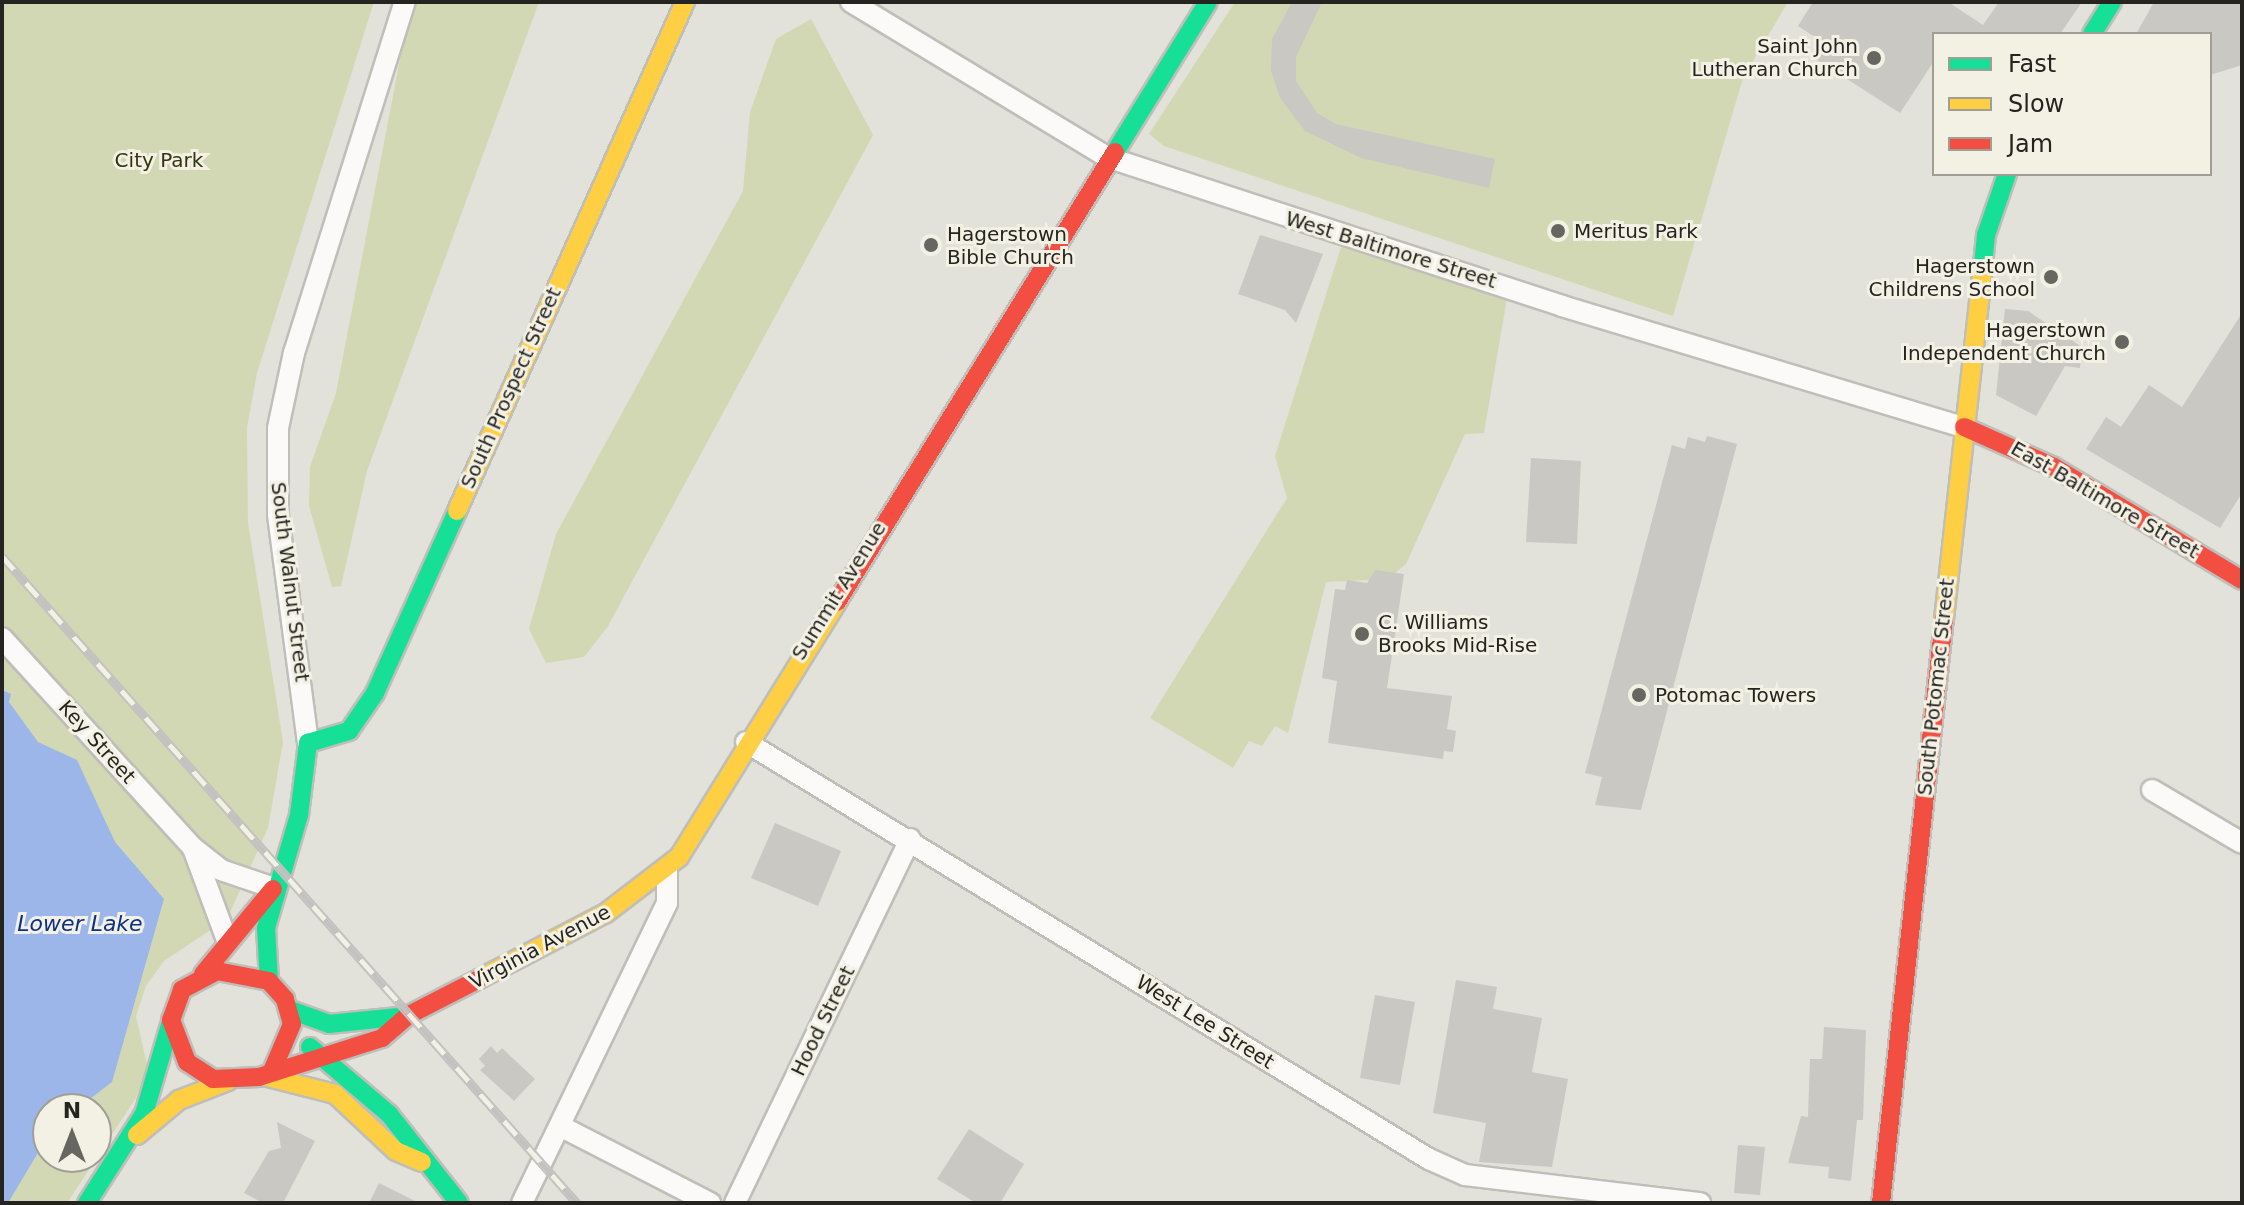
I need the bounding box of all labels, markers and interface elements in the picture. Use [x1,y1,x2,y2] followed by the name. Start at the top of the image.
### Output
[1932,32,2212,176] legend
[1691,34,1858,81] place label: Saint John Lutheran Church
[1865,49,1883,67] marker: Saint John Lutheran Church
[2008,50,2056,78] text: Fast
[2008,90,2064,118] text: Slow
[2008,130,2053,158] text: Jam
[115,148,203,172] park label: City Park
[1283,206,1499,294] street label: West Baltimore Street
[1574,219,1698,243] place label: Meritus Park
[947,222,1074,269] place label: Hagerstown Bible Church
[1549,222,1567,240] marker: Meritus Park
[922,236,940,254] marker: Hagerstown Bible Church
[1869,254,2035,301] place label: Hagerstown Childrens School
[2042,268,2060,286] marker: Hagerstown Childrens School
[456,284,566,492] street label: South Prospect Street
[1902,318,2106,365] place label: Hagerstown Independent Church
[2113,333,2131,351] marker: Hagerstown Independent Church
[2007,436,2203,564] street label: East Baltimore Street
[266,481,314,683] street label: South Walnut Street
[787,517,891,665] street label: Summit Avenue
[1913,577,1959,797] street label: South Potomac Street
[1378,610,1537,657] place label: C. Williams Brooks Mid‐Rise
[1353,625,1371,643] marker: C. Williams Brooks Mid‐Rise
[1655,683,1816,707] place label: Potomac Towers
[1630,686,1648,704] marker: Potomac Towers
[53,696,141,788] street label: Key Street
[465,900,615,994] street label: Virginia Avenue
[17,911,143,937] water label: Lower Lake
[786,962,860,1080] street label: Hood Street
[1132,970,1278,1074] street label: West Lee Street
[32,1093,112,1173] north arrow
[63,1098,81,1123] text: N

